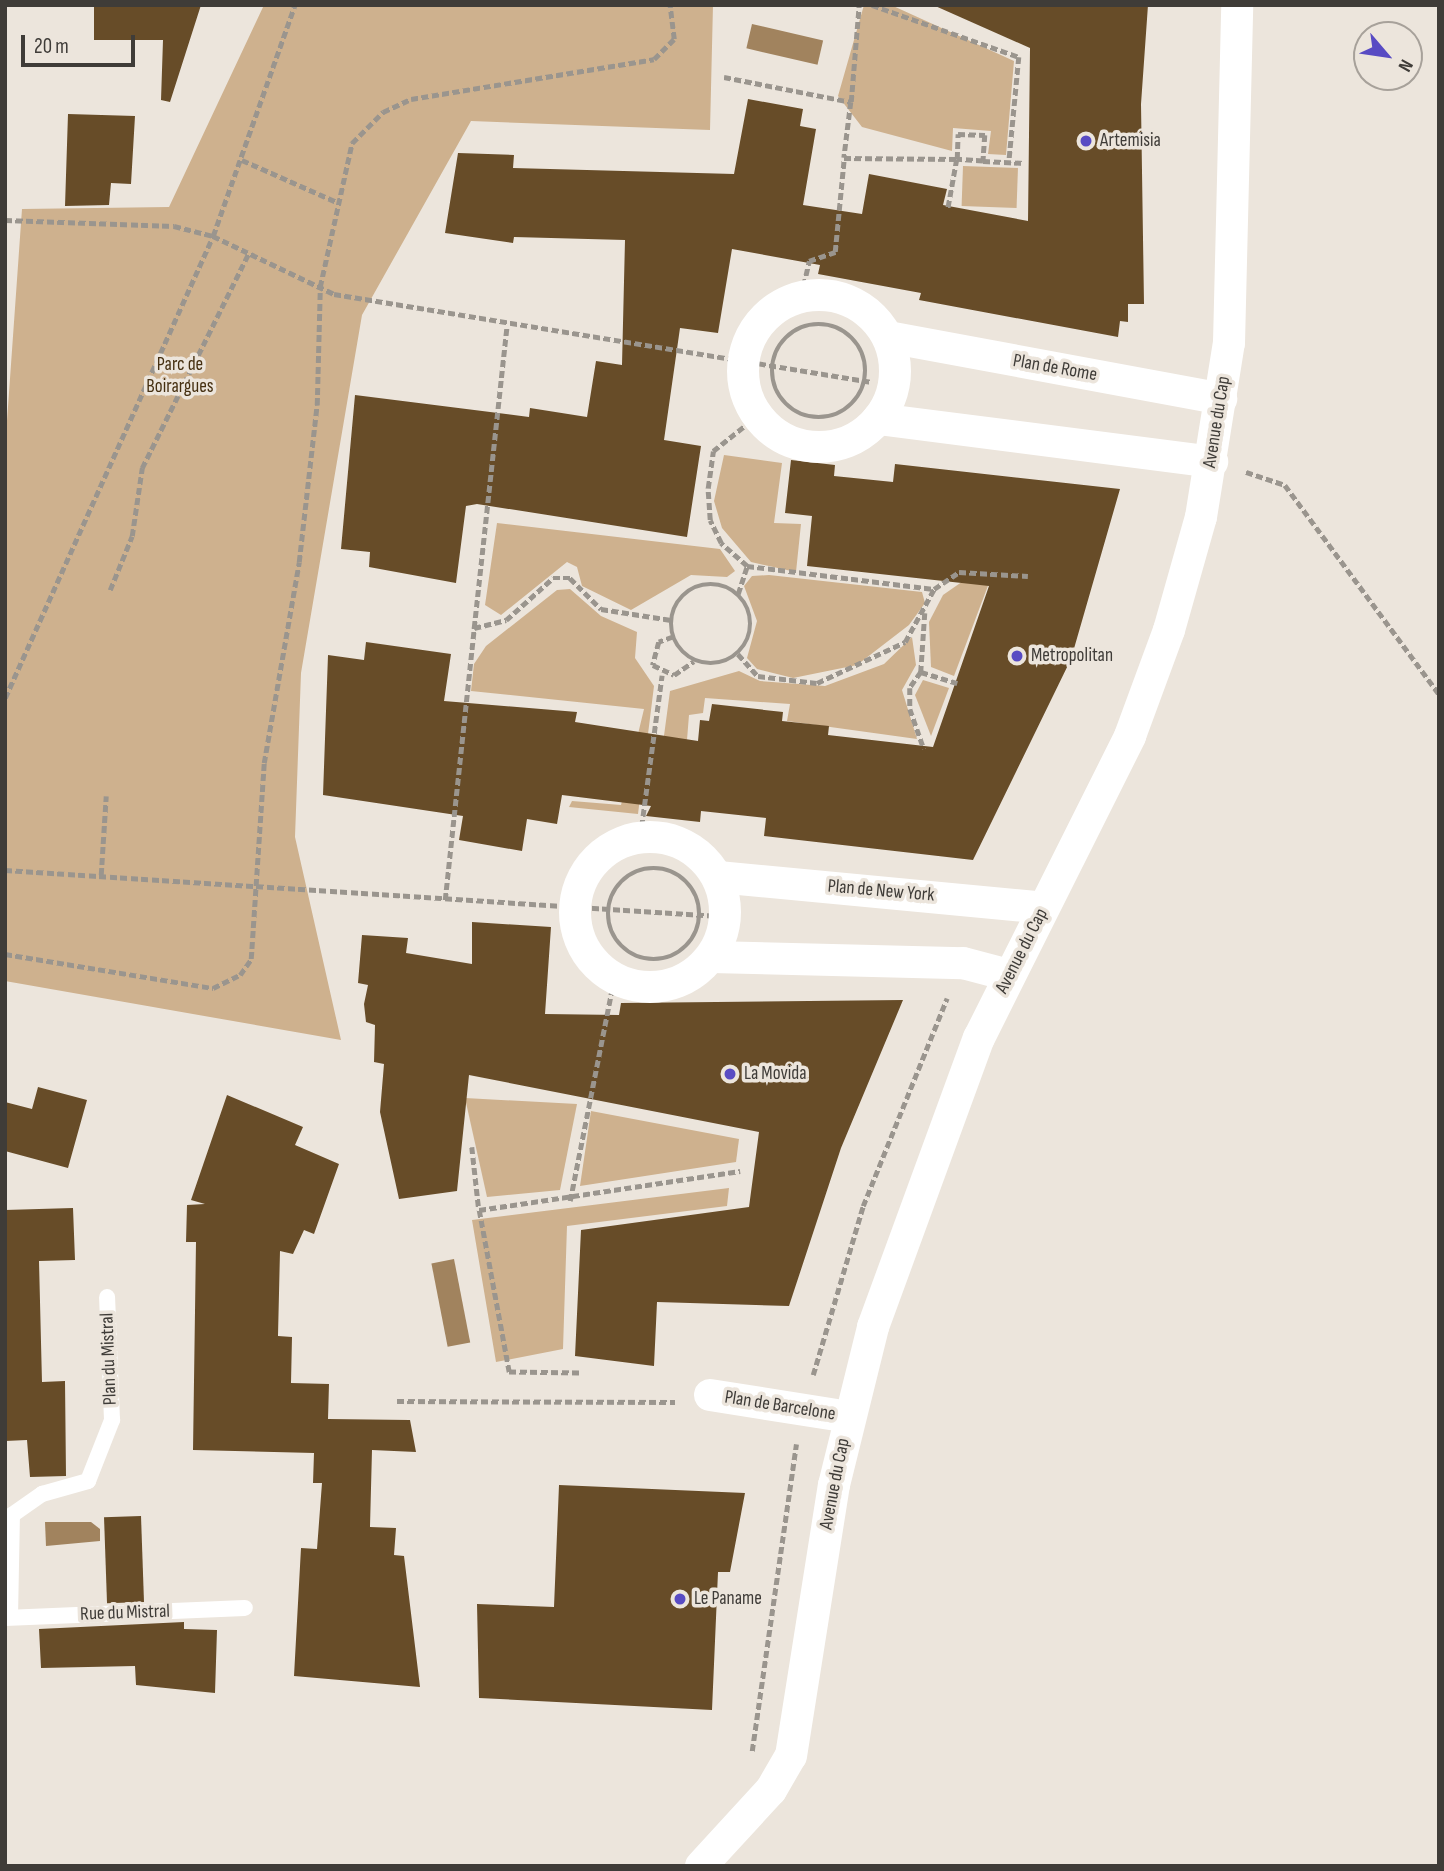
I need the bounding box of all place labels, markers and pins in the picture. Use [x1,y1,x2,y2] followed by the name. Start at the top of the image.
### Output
[1100,130,1161,152] place label: Artemisia
[1078,133,1094,149] marker: Artemisia
[1031,645,1113,667] place label: Metropolitan
[1009,648,1025,664] marker: Metropolitan
[744,1063,807,1085] place label: La Movida
[722,1066,738,1082] marker: La Movida
[694,1588,762,1610] place label: Le Paname
[672,1591,688,1607] marker: Le Paname

